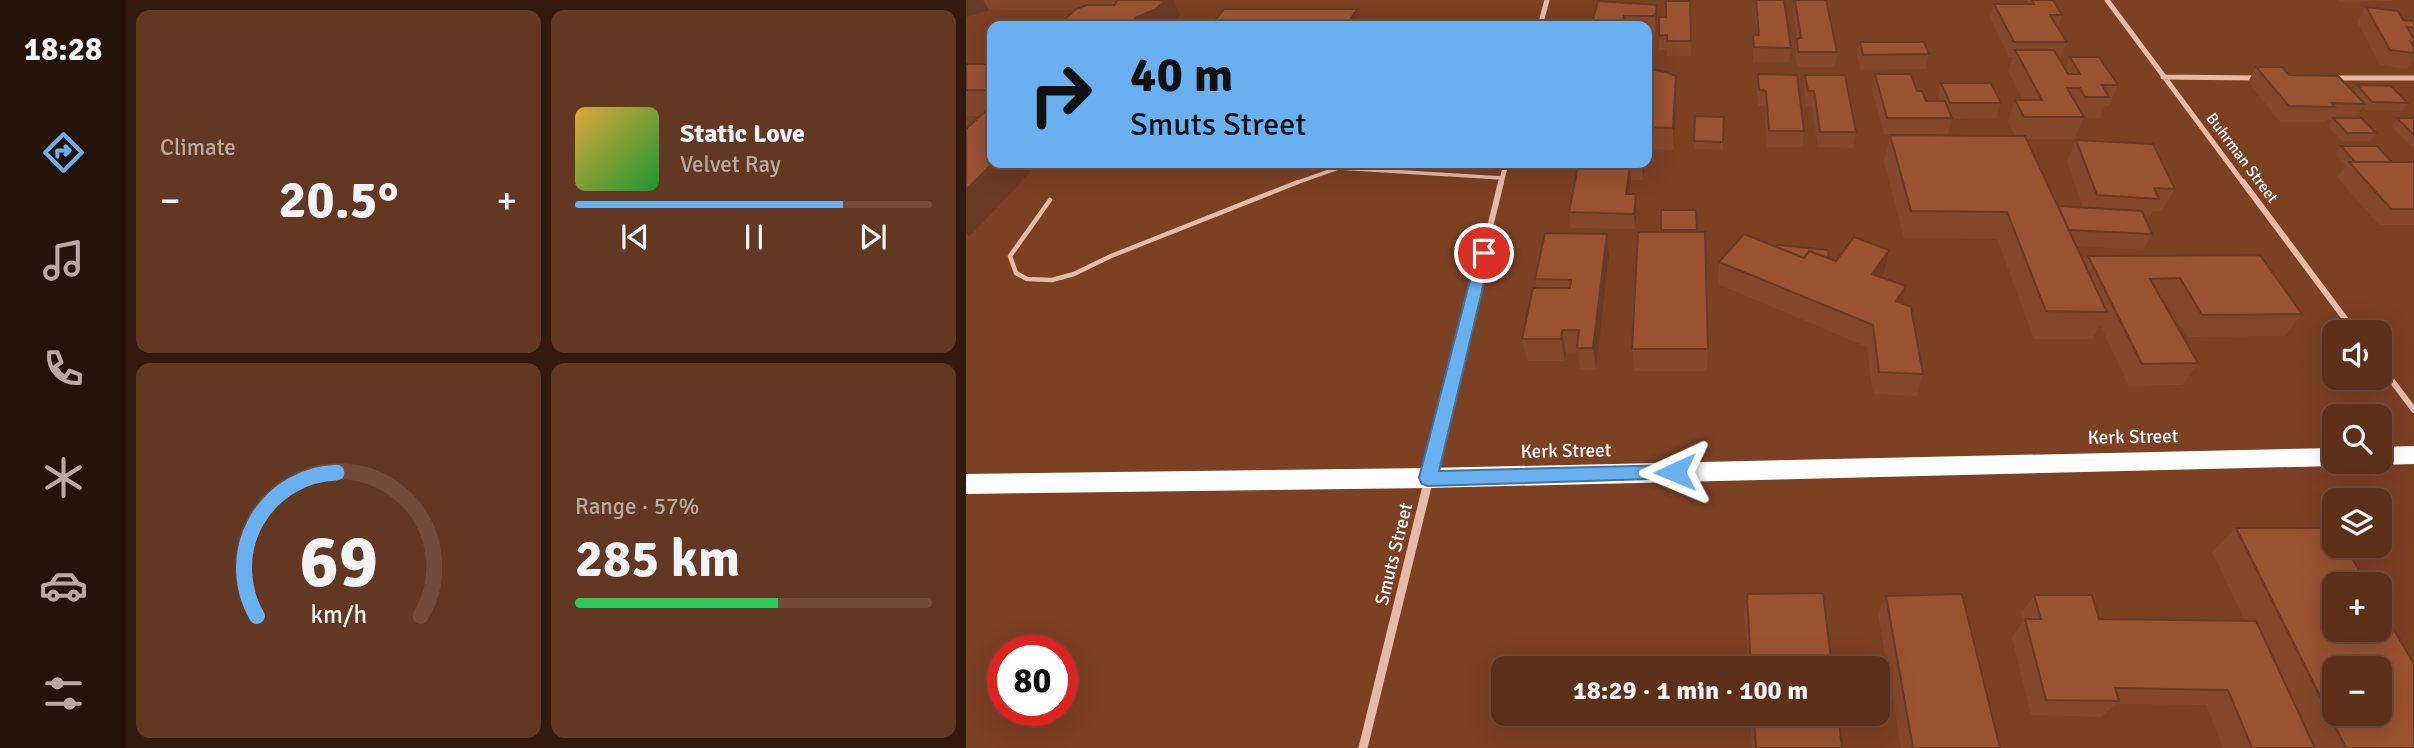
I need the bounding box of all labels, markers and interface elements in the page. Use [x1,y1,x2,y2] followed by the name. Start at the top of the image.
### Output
[24,30,102,69] text: 18:28
[1130,45,1233,105] text: 40 m
[1015,49,1106,140] icon: right
[1130,105,1306,144] text: Smuts Street
[2202,109,2283,207] street label: Buhrman Street
[680,118,805,150] text: Static Love
[39,128,88,177] icon: directions
[160,133,236,162] text: Climate
[680,150,781,179] text: Velvet Ray
[279,168,398,232] text: 20.5°
[160,177,181,224] text: −
[496,177,517,224] text: +
[616,218,654,256] icon: previous
[735,218,773,256] icon: pause
[854,218,892,256] icon: next
[1454,223,1514,283] pin
[1465,234,1503,272] icon: arrive
[39,236,88,285] icon: music
[2322,320,2392,726] map controls
[2322,320,2392,390] button: sound
[39,344,88,393] icon: phone
[2322,404,2392,474] button: search
[2087,424,2179,450] street label: Kerk Street
[1638,435,1712,509] position arrow
[1520,438,1612,464] street label: Kerk Street
[39,453,88,502] icon: climate
[2322,488,2392,558] button: layers
[575,492,699,521] text: Range · 57%
[1370,500,1418,608] street label: Smuts Street
[299,519,378,608] text: 69
[575,527,740,591] text: 285 km
[39,561,88,610] icon: car
[2322,572,2392,642] button: +
[310,599,367,630] text: km/h
[987,635,1078,726] speed limit sign: 80
[2322,656,2392,726] button: −
[39,669,88,718] icon: filters
[1573,675,1808,707] text: 18:29 · 1 min · 100 m

